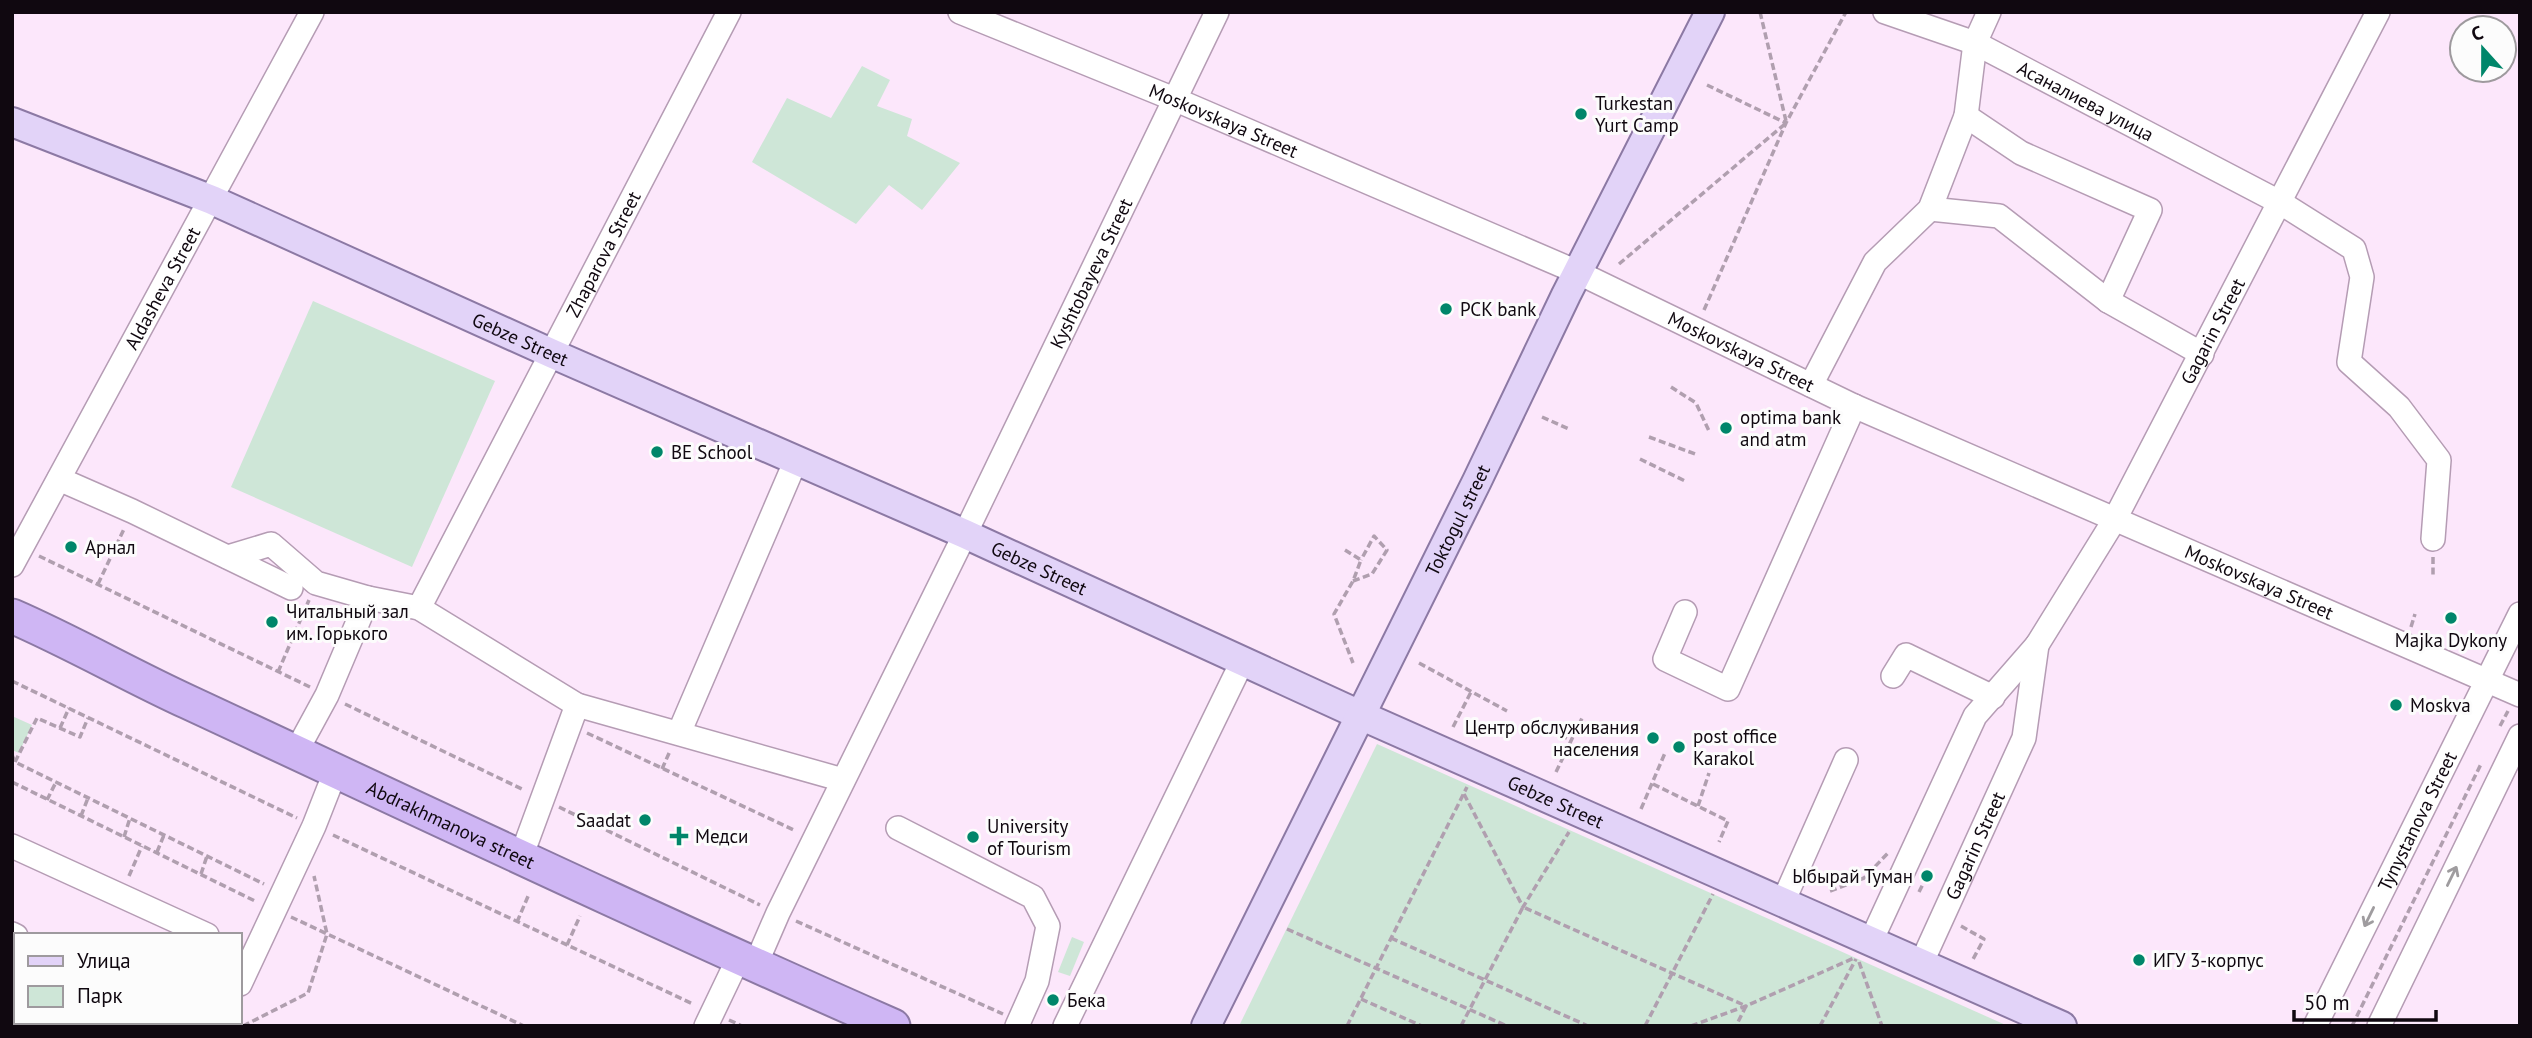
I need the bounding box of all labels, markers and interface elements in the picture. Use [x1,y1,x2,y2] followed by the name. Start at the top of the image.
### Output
[2448,14,2518,84] north arrow
[2468,20,2487,46] text: С
[2013,55,2158,146] street label: Асаналиева улица
[1146,78,1302,163] street label: Moskovskaya Street
[1595,91,1679,137] place label: Turkestan Yurt Camp
[1573,106,1589,122] marker: Turkestan Yurt Camp
[560,187,646,321] street label: Zhaparova Street
[1044,194,1138,352] street label: Kyshtobayeva Street
[119,222,206,354] street label: Aldasheva Street
[2175,273,2250,388] street label: Gagarin Street
[1460,297,1536,321] place label: PCK bank
[1438,301,1454,317] marker: PCK bank
[1664,306,1819,397] street label: Moskovskaya Street
[469,307,573,371] street label: Gebze Street
[1740,405,1841,451] place label: optima bank and atm
[1718,420,1734,436] marker: optima bank and atm
[671,440,753,464] place label: BE School
[649,444,665,460] marker: BE School
[1420,460,1495,580] street label: Toktogul street
[85,535,136,559] place label: Арнал
[987,536,1091,601] street label: Gebze Street
[63,539,79,555] marker: Арнал
[2181,539,2338,625] street label: Moskovskaya Street
[286,599,409,645] place label: Читальный зал им. Горького
[2443,610,2459,626] marker: Majka Dykony
[264,614,280,630] marker: Читальный зал им. Горького
[2395,628,2507,652] place label: Majka Dykony
[2410,693,2471,717] place label: Moskva
[2388,697,2404,713] marker: Moskva
[1465,715,1639,761] place label: Центр обслуживания населения
[1693,724,1777,770] place label: post office Karakol
[1645,730,1661,746] marker: Центр обслуживания населения
[1671,739,1687,755] marker: post office Karakol
[2372,747,2462,895] street label: Tynystanova Street
[1504,770,1608,834] street label: Gebze Street
[363,775,539,874] street label: Abdrakhmanova street
[1940,787,2010,904] street label: Gagarin Street
[576,808,632,832] place label: Saadat
[637,812,653,828] marker: Saadat
[987,814,1071,860] place label: University of Tourism
[695,824,749,848] place label: Медси
[669,826,689,846] marker: Медси
[965,829,981,845] marker: University of Tourism
[1792,864,1913,888] place label: Ыбырай Туман
[2446,866,2459,887] one-way arrow
[1919,868,1935,884] marker: Ыбырай Туман
[2362,906,2376,927] one-way arrow
[14,933,242,1024] legend
[77,947,131,974] text: Улица
[2153,948,2264,972] place label: ИГУ 3-корпус
[2131,952,2147,968] marker: ИГУ 3-корпус
[2294,978,2436,1022] scale bar
[77,982,123,1009] text: Парк
[1067,988,1106,1012] place label: Бека
[2304,989,2350,1016] text: 50 m
[1045,992,1061,1008] marker: Бека

